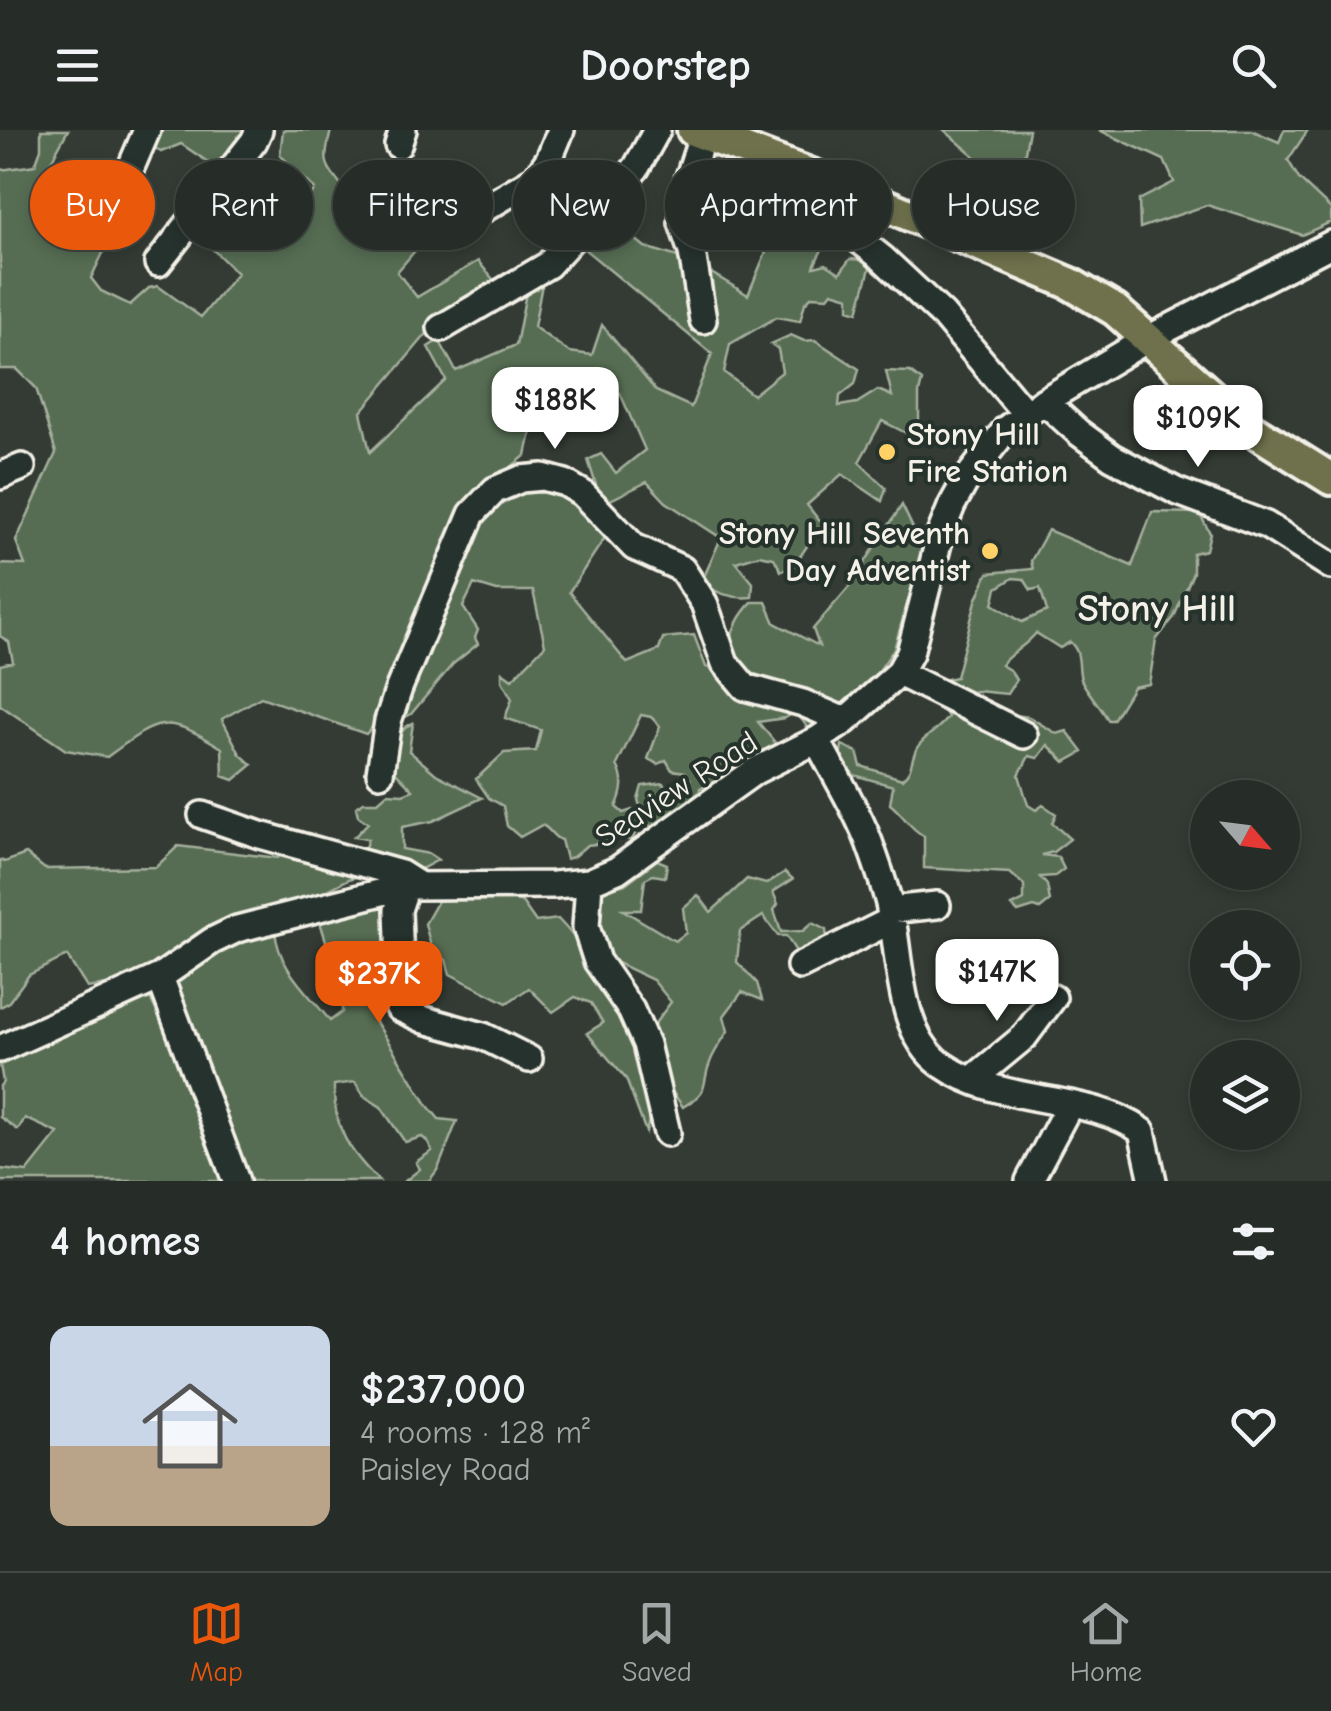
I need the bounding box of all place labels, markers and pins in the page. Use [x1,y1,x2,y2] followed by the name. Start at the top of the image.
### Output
[485,367,625,452] pin: $188K
[1128,385,1268,470] pin: $109K
[907,416,1068,490] place label: Stony Hill Fire Station
[876,441,898,463] marker: Stony Hill Fire Station
[719,515,970,589] place label: Stony Hill Seventh Day Adventist
[979,540,1001,562] marker: Stony Hill Seventh Day Adventist
[927,939,1067,1024] pin: $147K
[309,941,449,1026] pin: $237K

